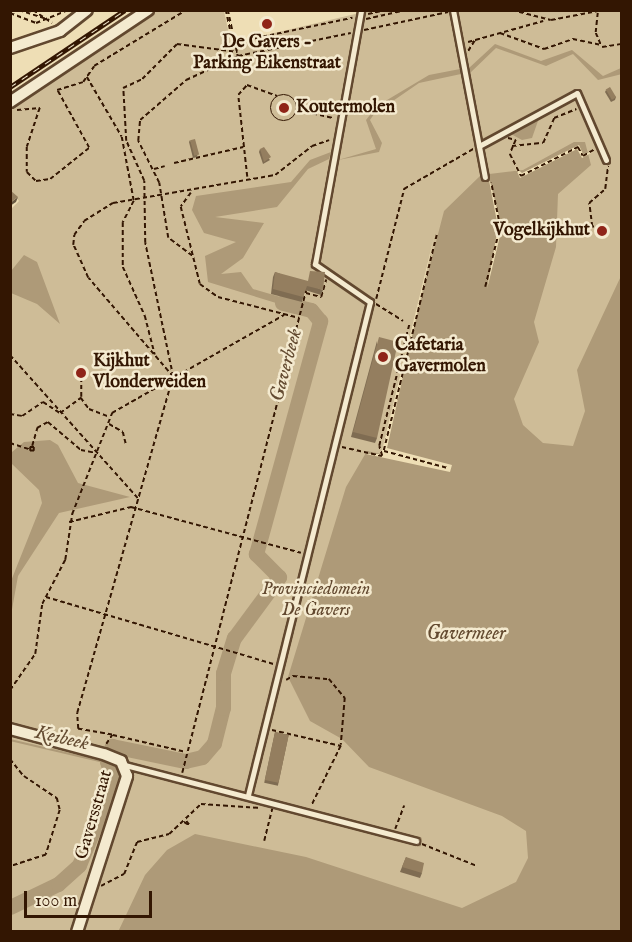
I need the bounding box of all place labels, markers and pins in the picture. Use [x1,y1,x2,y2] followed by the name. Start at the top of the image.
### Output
[260,17,274,31] marker: De Gavers - Parking Eikenstraat
[193,33,341,76] place label: De Gavers - Parking Eikenstraat
[296,97,395,119] place label: Koutermolen
[277,101,291,115] marker: Koutermolen
[493,220,590,242] place label: Vogelkijkhut
[595,224,609,238] marker: Vogelkijkhut
[395,336,486,378] place label: Cafetaria Gavermolen
[376,350,390,364] marker: Cafetaria Gavermolen
[93,352,206,394] place label: Kijkhut Vlonderweiden
[74,366,88,380] marker: Kijkhut Vlonderweiden

